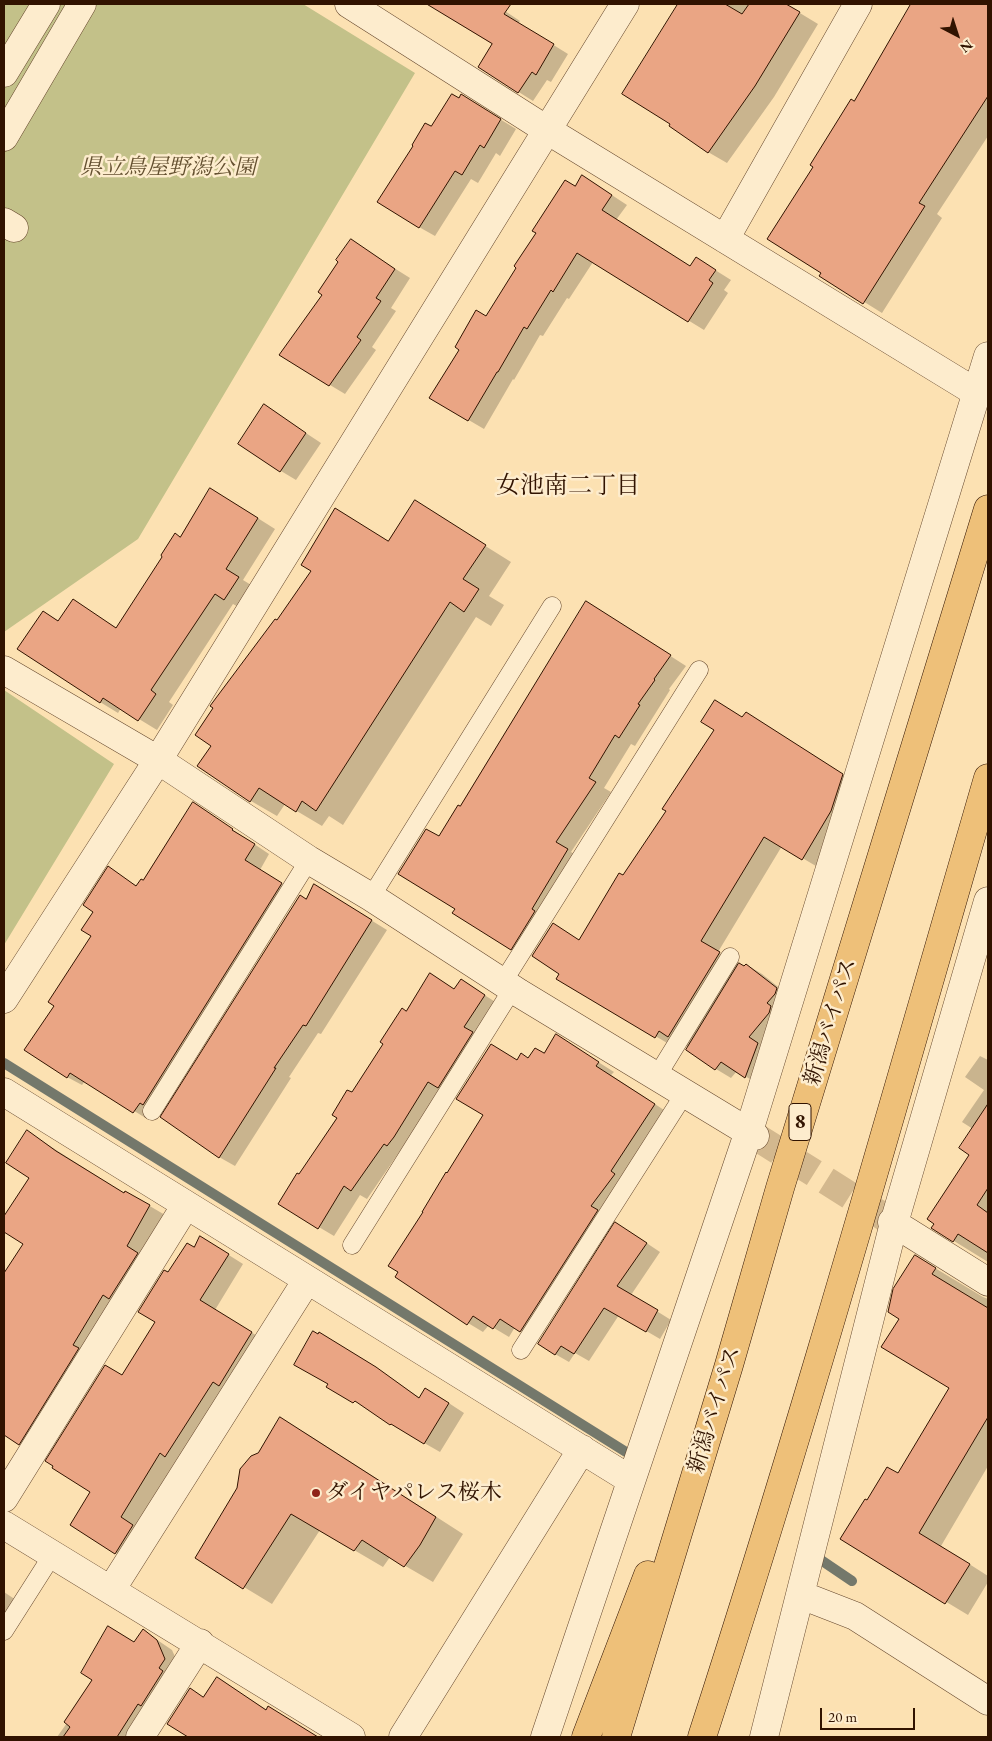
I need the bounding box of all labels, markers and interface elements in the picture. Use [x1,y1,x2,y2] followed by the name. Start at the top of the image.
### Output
[932,10,982,60] north arrow
[957,36,977,57] text: N
[80,155,256,181] park label: 県立鳥屋野潟公園
[496,472,640,500] district label: 女池南二丁目
[799,955,863,1089] street label: 新潟バイパス
[789,1104,811,1140] road number: 8
[683,1343,747,1477] street label: 新潟バイパス
[326,1480,502,1506] place label: ダイヤパレス桜木
[310,1487,322,1499] marker: ダイヤパレス桜木
[822,1698,917,1730] scale bar
[828,1707,857,1726] text: 20 m

